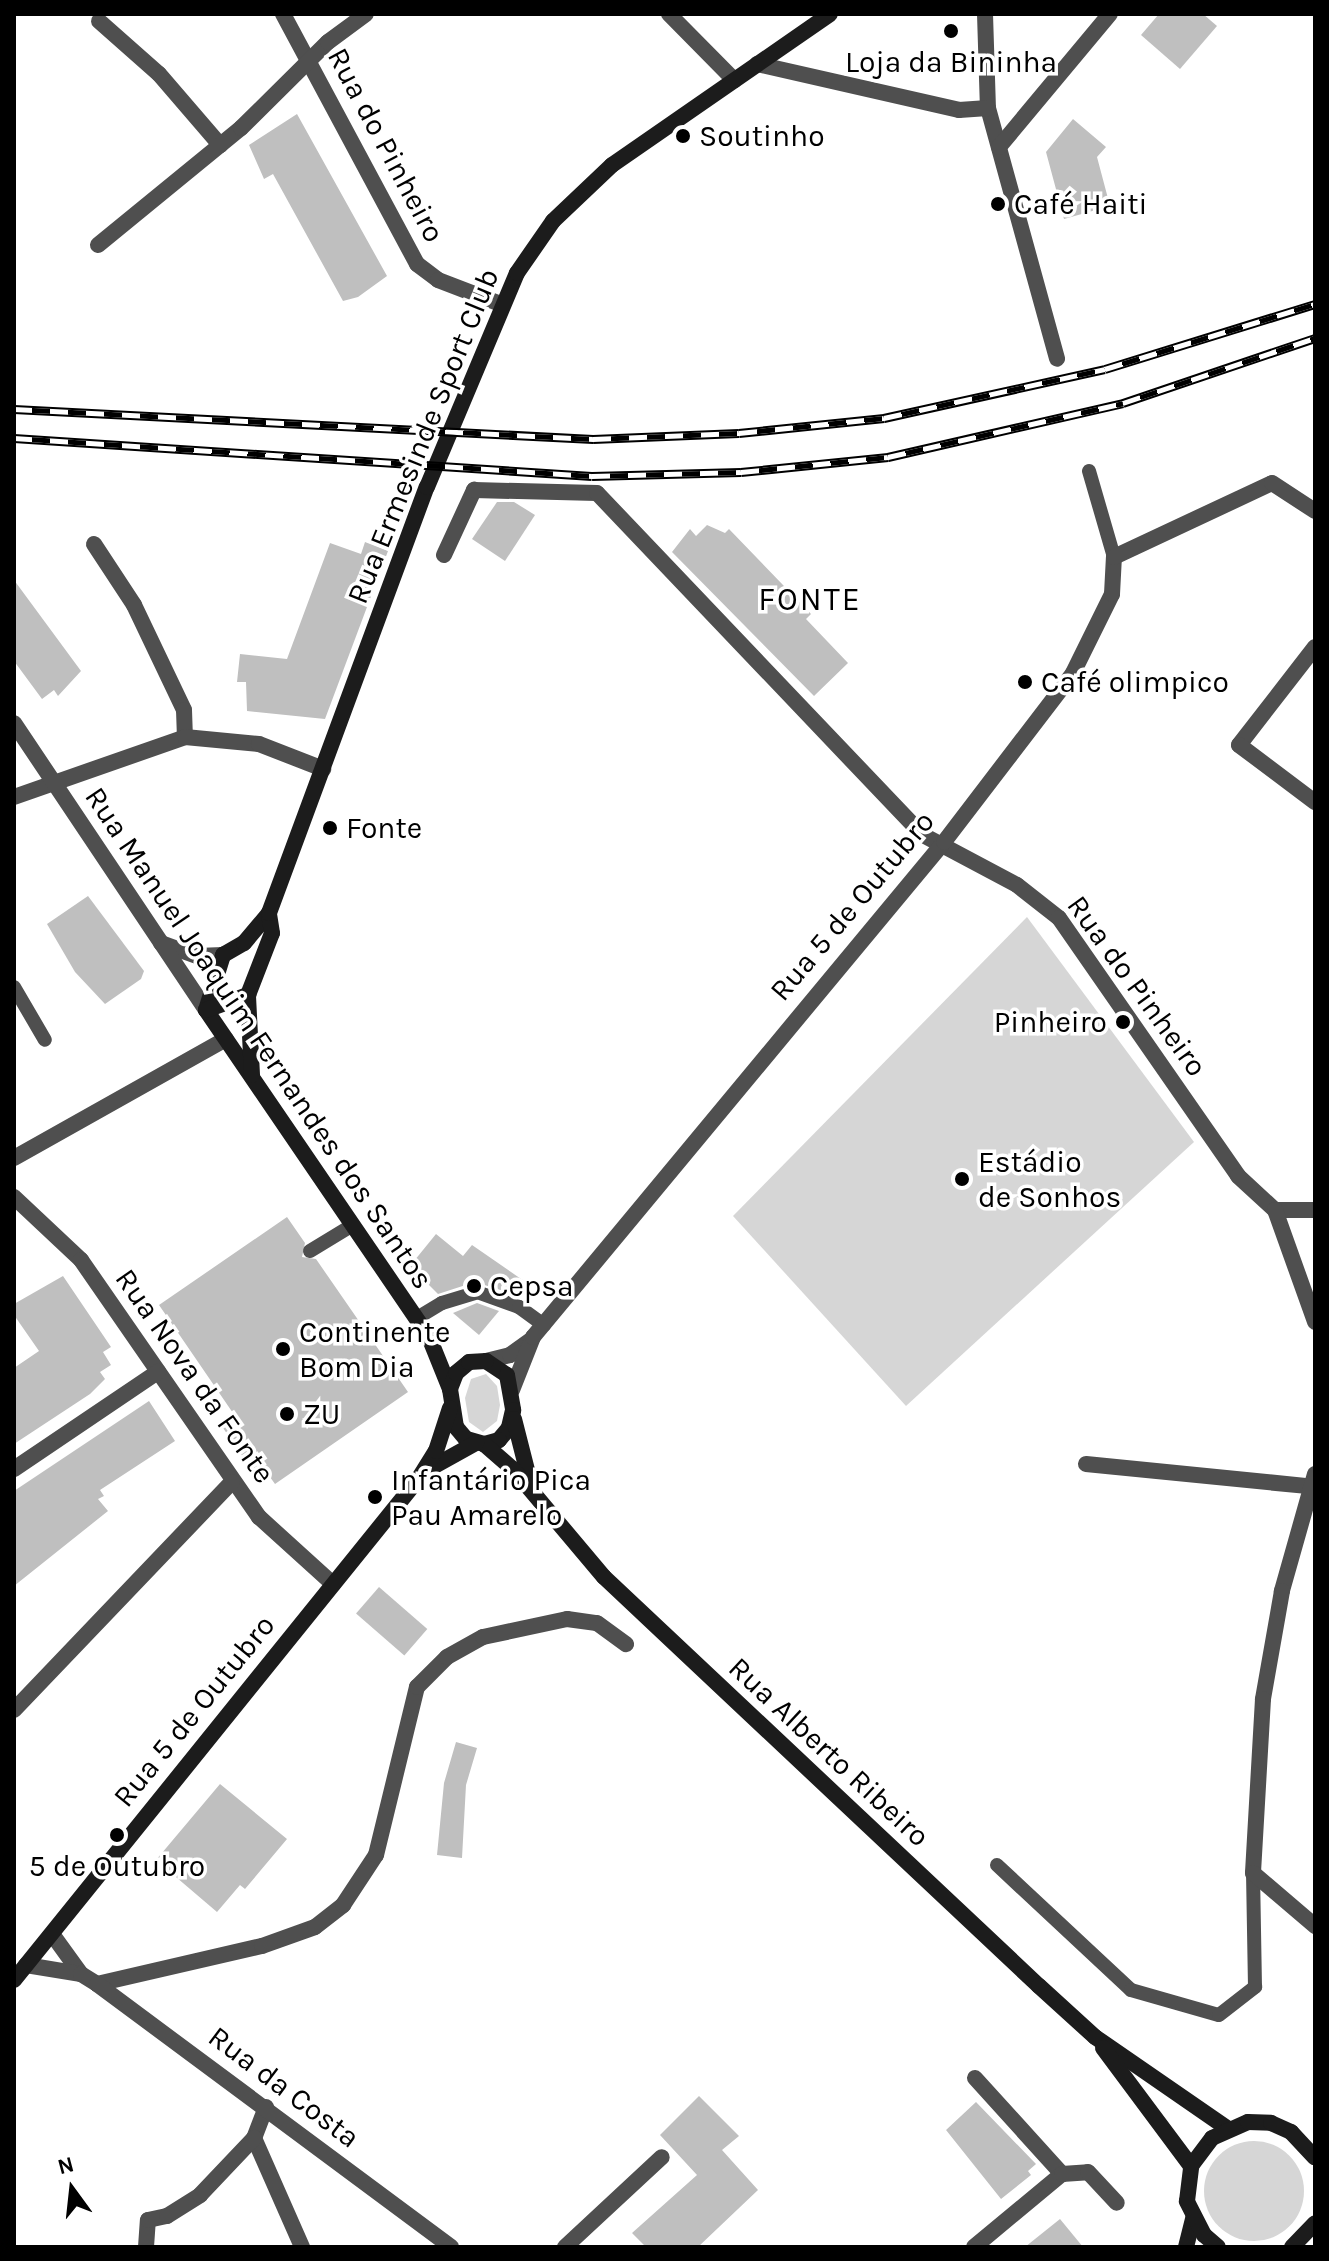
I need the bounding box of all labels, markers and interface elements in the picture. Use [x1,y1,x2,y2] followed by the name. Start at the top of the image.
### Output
[942,22,960,40] marker: Loja da Bininha
[320,42,452,248] street label: Rua do Pinheiro
[845,44,1057,80] place label: Loja da Bininha
[699,118,825,154] place label: Soutinho
[674,127,692,145] marker: Soutinho
[1014,186,1147,222] place label: Café Haiti
[989,195,1007,213] marker: Café Haiti
[339,263,507,609] street label: Rua Ermesinde Sport Club
[758,581,862,619] district label: FONTE
[1041,664,1229,700] place label: Café olimpico
[1016,673,1034,691] marker: Café olimpico
[77,780,441,1296] street label: Rua Manuel Joaquim Fernandes dos Santos
[762,804,942,1008] street label: Rua 5 de Outubro
[346,810,422,846] place label: Fonte
[321,819,339,837] marker: Fonte
[1059,889,1215,1083] street label: Rua do Pinheiro
[994,1004,1107,1040] place label: Pinheiro
[1114,1013,1132,1031] marker: Pinheiro
[978,1144,1121,1214] place label: Estádio de Sonhos
[953,1170,971,1188] marker: Estádio de Sonhos
[108,1262,282,1490] street label: Rua Nova da Fonte
[490,1268,574,1304] place label: Cepsa
[465,1277,483,1295] marker: Cepsa
[299,1314,450,1384] place label: Continente Bom Dia
[274,1340,292,1358] marker: Continente Bom Dia
[303,1396,340,1432] place label: ZU
[278,1405,296,1423] marker: ZU
[391,1462,591,1532] place label: Infantário Pica Pau Amarelo
[366,1488,384,1506] marker: Infantário Pica Pau Amarelo
[106,1608,282,1814] street label: Rua 5 de Outubro
[721,1650,937,1854] street label: Rua Alberto Ribeiro
[108,1826,126,1844] marker: 5 de Outubro
[29,1848,205,1884] place label: 5 de Outubro
[201,2018,367,2156] street label: Rua da Costa
[32,2149,112,2229] north arrow
[55,2151,77,2180] text: N

